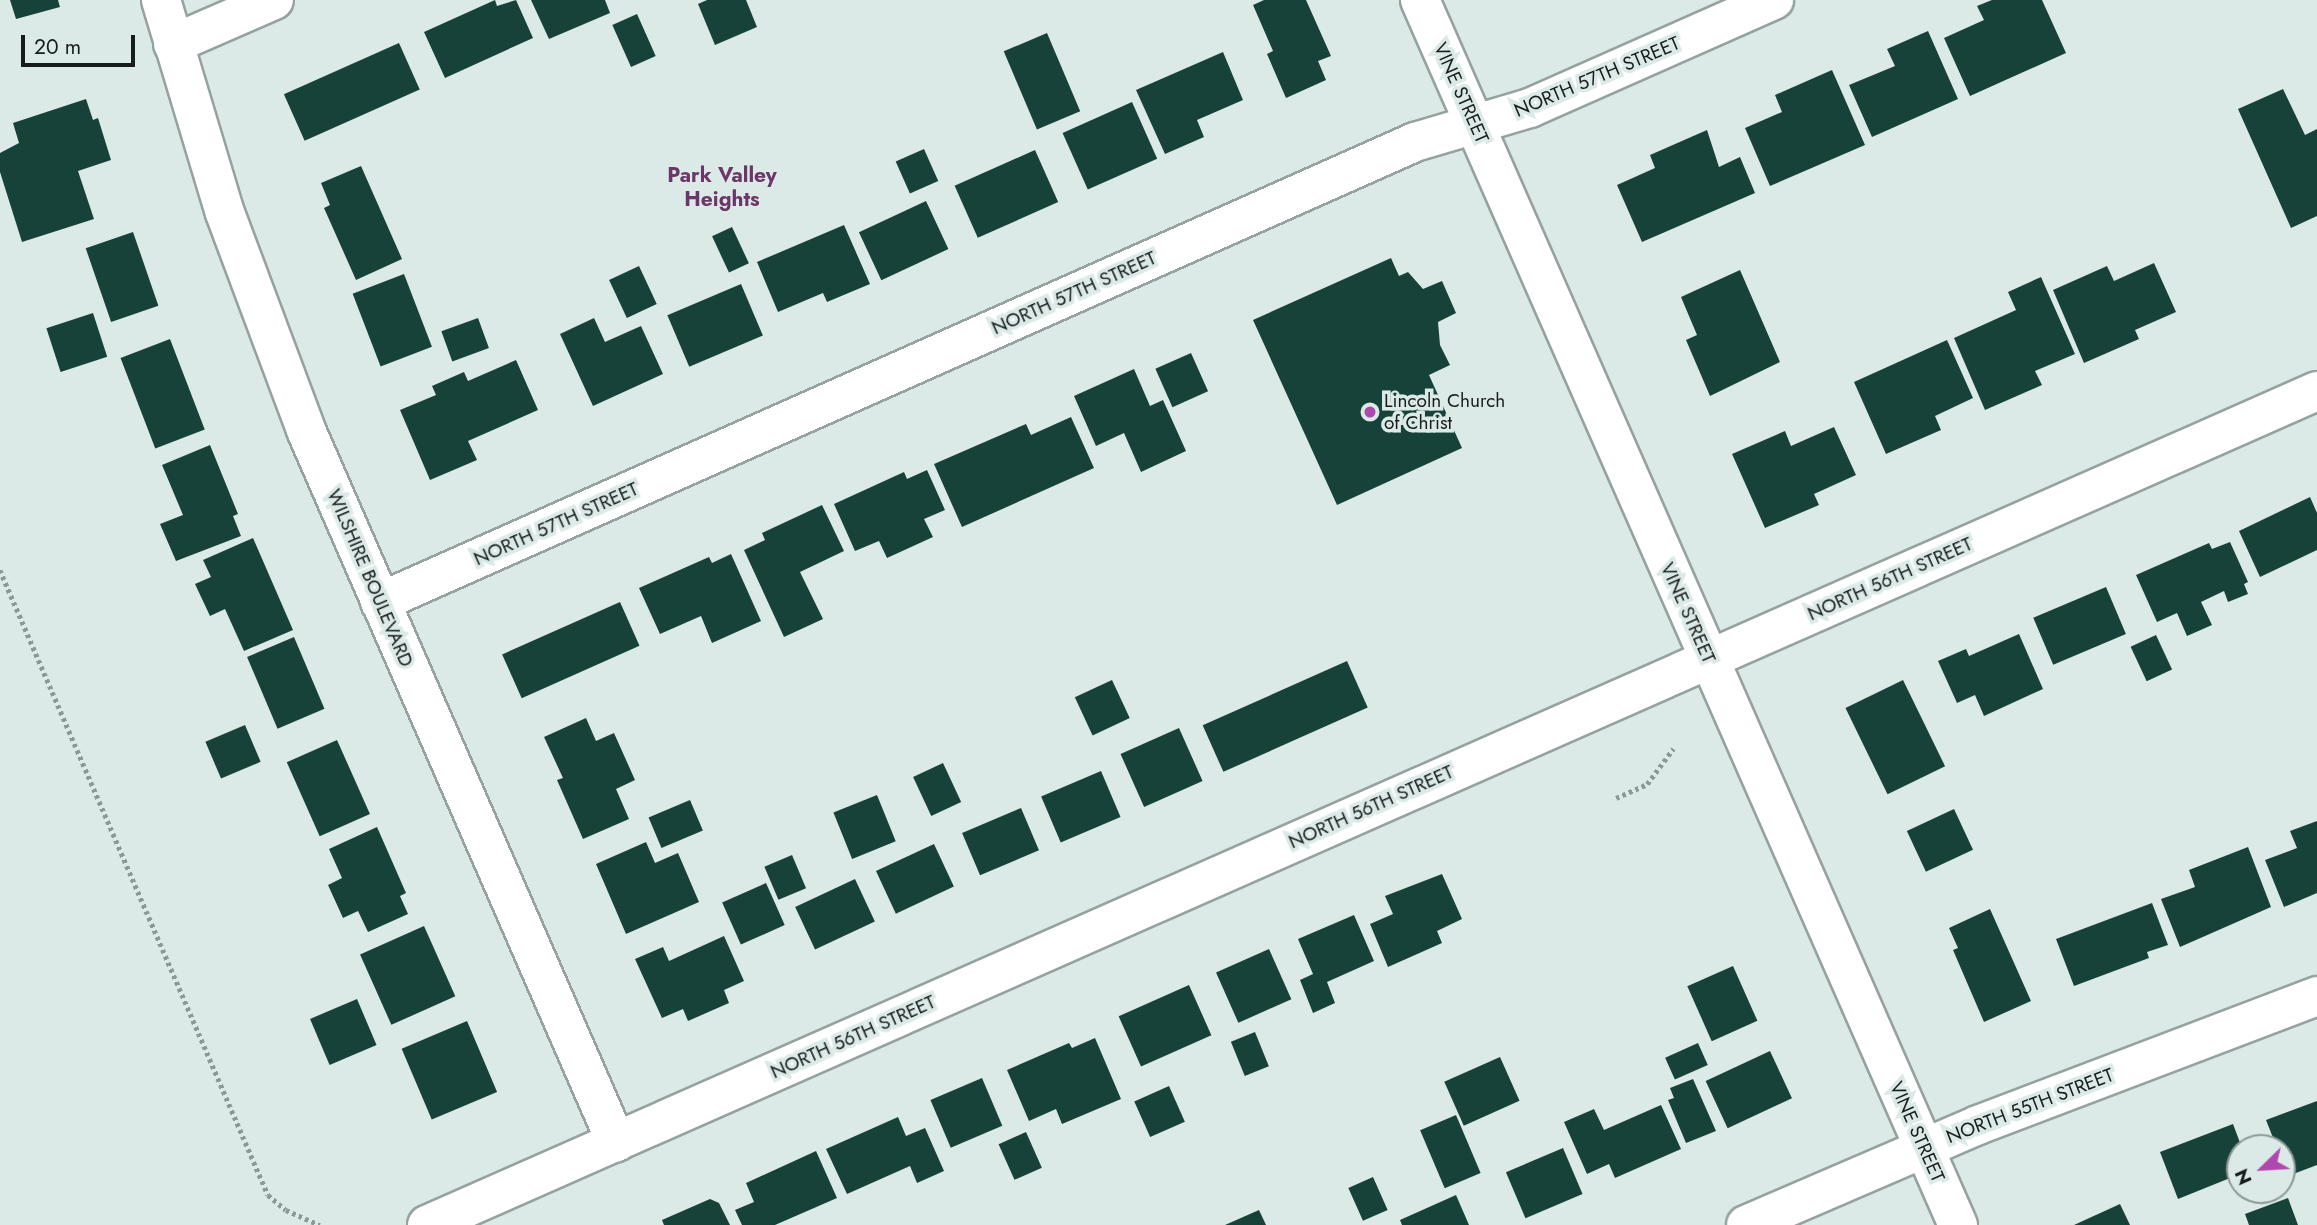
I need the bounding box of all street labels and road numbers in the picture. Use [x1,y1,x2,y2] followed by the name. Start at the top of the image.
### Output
[1511,32,1683,122] street label: NORTH 57TH STREET
[1429,39,1493,147] street label: VINE STREET
[988,246,1160,340] street label: NORTH 57TH STREET
[470,477,642,571] street label: NORTH 57TH STREET
[322,486,418,670] street label: WILSHIRE BOULEVARD
[1804,532,1976,626] street label: NORTH 56TH STREET
[1656,559,1720,667] street label: VINE STREET
[1285,760,1457,854] street label: NORTH 56TH STREET
[767,990,939,1084] street label: NORTH 56TH STREET
[1943,1064,2117,1148] street label: NORTH 55TH STREET
[1885,1078,1949,1186] street label: VINE STREET

